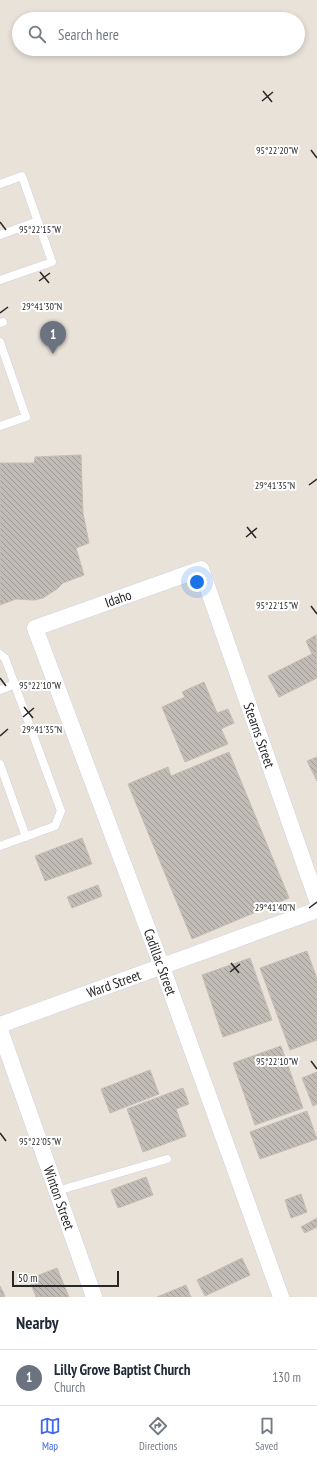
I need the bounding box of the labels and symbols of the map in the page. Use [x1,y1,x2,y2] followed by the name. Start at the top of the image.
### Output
[256,144,298,157] text: 95°22'20"W
[19,223,61,236] text: 95°22'15"W
[22,300,62,313] text: 29°41'30"N
[40,321,66,354] pin: 1
[255,479,295,492] text: 29°41'35"N
[187,572,207,592] your location
[102,585,134,611] street label: Idaho
[256,599,298,612] text: 95°22'15"W
[19,679,61,692] text: 95°22'10"W
[239,700,279,770] street label: Stearns Street
[22,723,62,736] text: 29°41'35"N
[255,901,295,914] text: 29°41'40"N
[140,926,180,998] street label: Cadillac Street
[84,966,143,1002] street label: Ward Street
[256,1055,298,1068] text: 95°22'10"W
[19,1135,61,1148] text: 95°22'05"W
[40,1164,79,1232] street label: Winton Street
[12,1269,119,1288] scale bar

